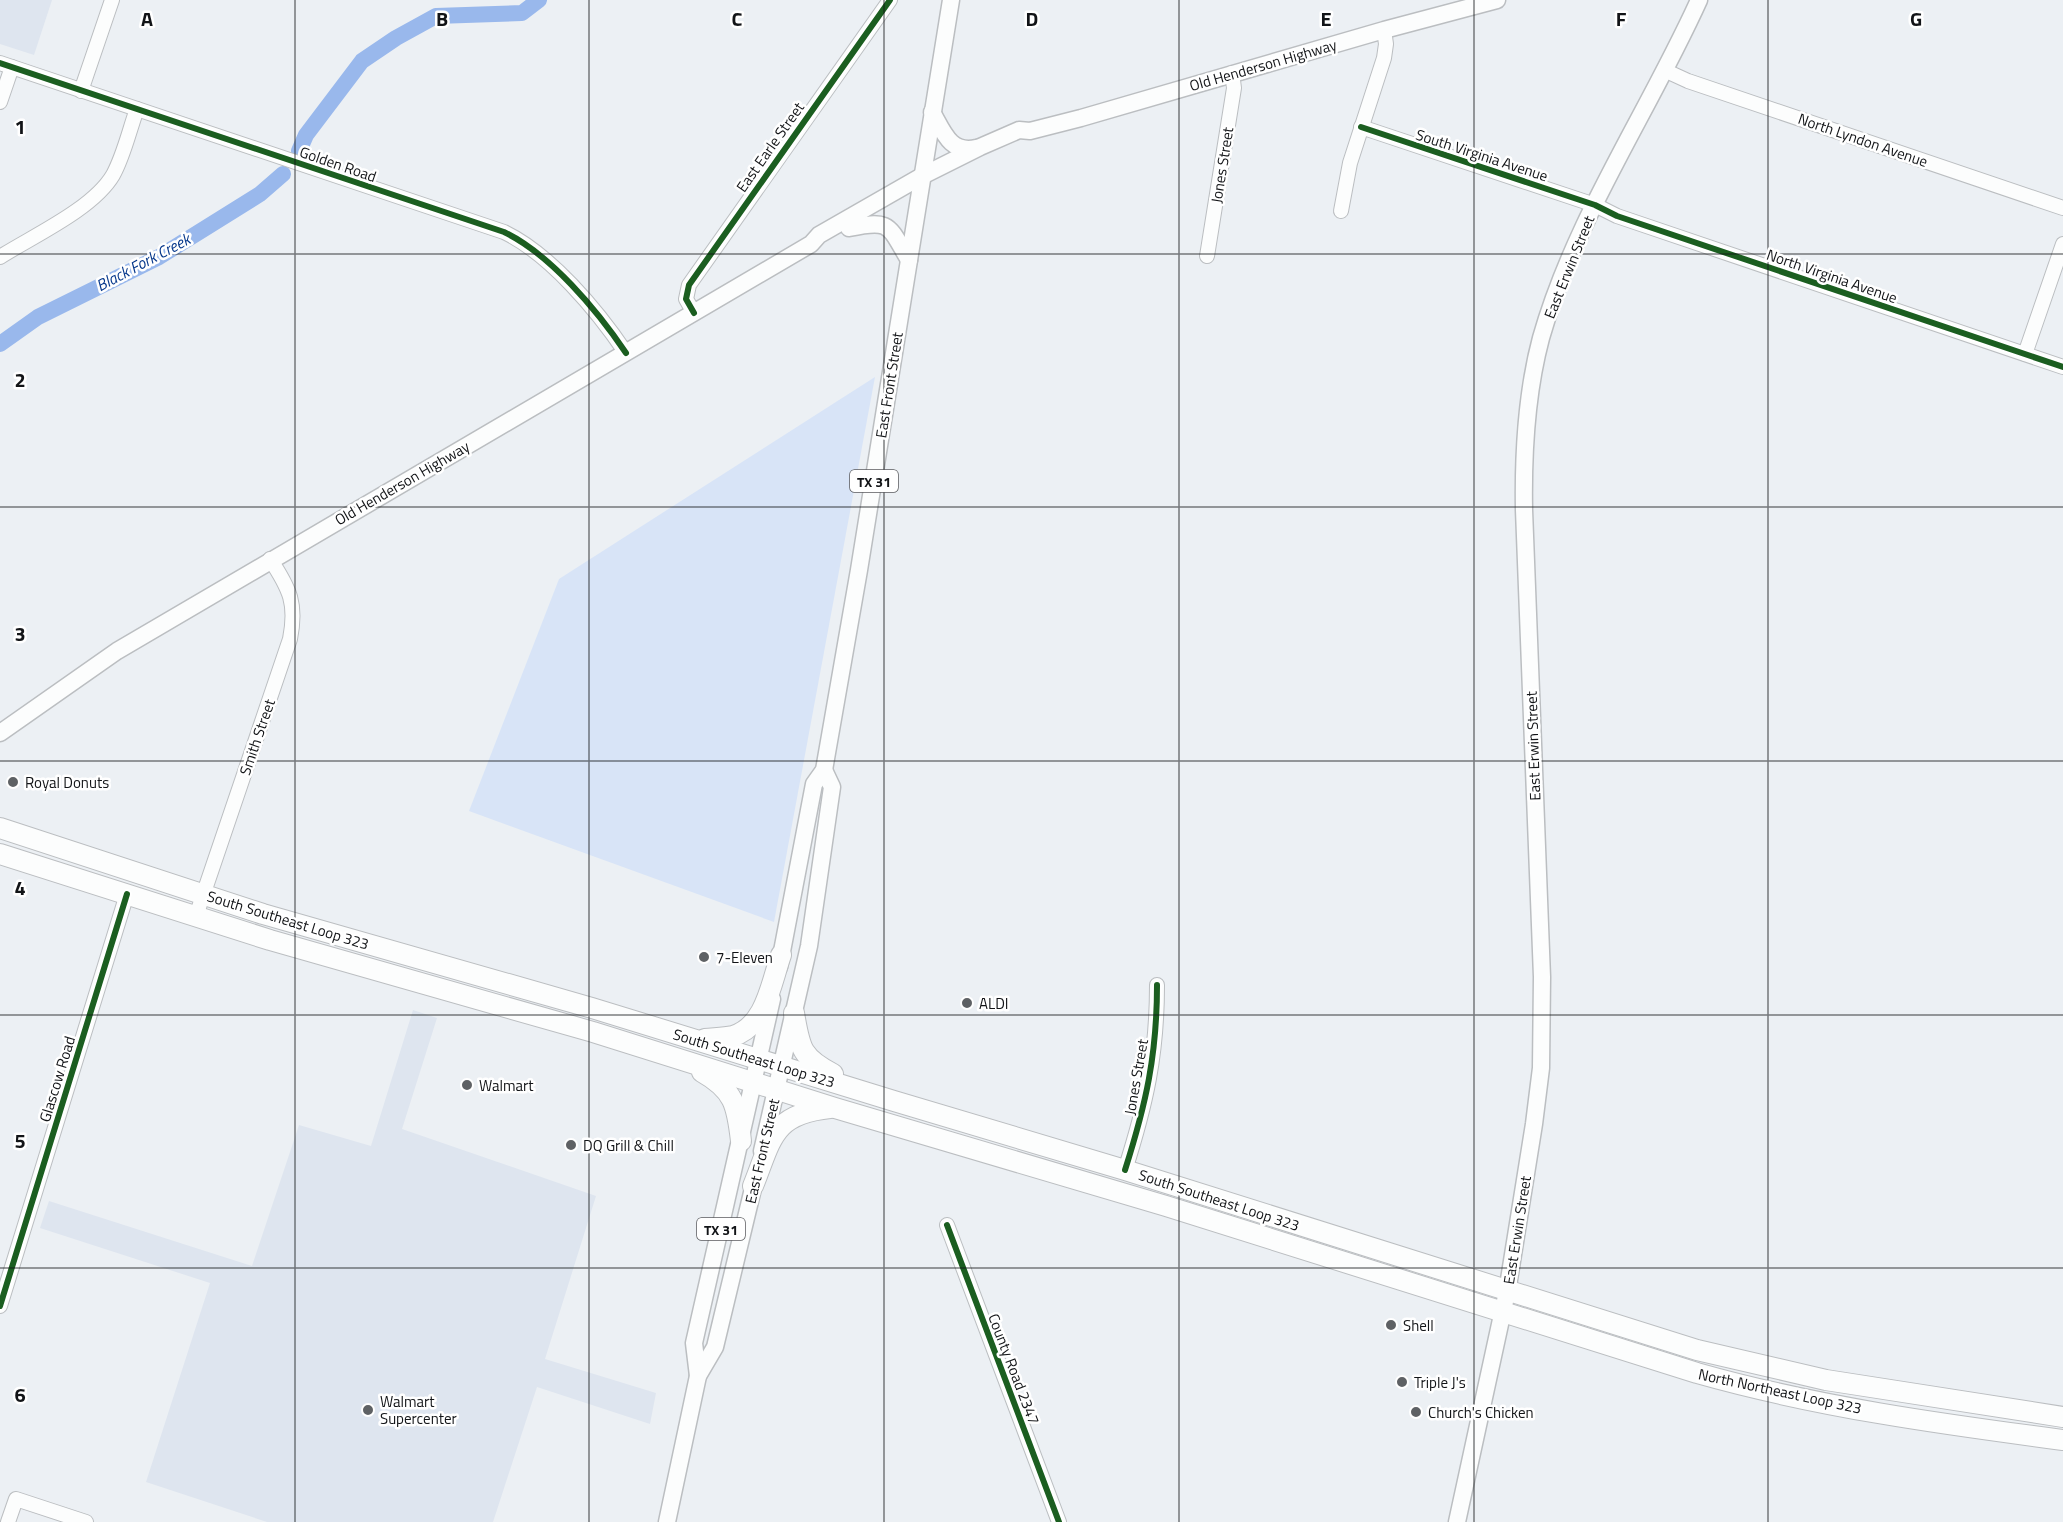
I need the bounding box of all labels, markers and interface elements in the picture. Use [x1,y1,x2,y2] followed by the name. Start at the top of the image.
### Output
[141,3,153,34] text: A
[436,3,448,34] text: B
[732,3,743,34] text: C
[1026,3,1038,34] text: D
[1320,3,1332,34] text: E
[1616,3,1627,34] text: F
[1910,3,1922,34] text: G
[1187,33,1339,97] street label: Old Henderson Highway
[730,97,810,197] street label: East Earle Street
[1795,107,1931,173] street label: North Lyndon Avenue
[14,111,26,142] text: 1
[1413,123,1551,187] street label: South Virginia Avenue
[1205,125,1239,205] street label: Jones Street
[296,140,380,188] street label: Golden Road
[1538,211,1600,322] street label: East Erwin Street
[92,226,196,297] water label: Black Fork Creek
[1764,243,1900,309] street label: North Virginia Avenue
[869,330,909,440] street label: East Front Street
[14,364,26,395] text: 2
[330,435,474,531] street label: Old Henderson Highway
[850,470,898,492] road number: TX 31
[14,618,26,649] text: 3
[1520,690,1546,801] street label: East Erwin Street
[233,695,281,778] street label: Smith Street
[25,771,109,794] place label: Royal Donuts
[6,775,20,789] marker: Royal Donuts
[14,872,26,903] text: 4
[204,884,372,956] street label: South Southeast Loop 323
[716,946,773,969] place label: 7-Eleven
[697,950,711,964] marker: 7-Eleven
[979,992,1009,1015] place label: ALDI
[960,996,974,1010] marker: ALDI
[670,1022,838,1094] street label: South Southeast Loop 323
[33,1033,81,1125] street label: Glascow Road
[1118,1036,1154,1117] street label: Jones Street
[479,1074,534,1097] place label: Walmart
[460,1078,474,1092] marker: Walmart
[739,1096,785,1206] street label: East Front Street
[14,1125,26,1156] text: 5
[583,1134,674,1157] place label: DQ Grill & Chill
[564,1138,578,1152] marker: DQ Grill & Chill
[1136,1163,1302,1237] street label: South Southeast Loop 323
[1497,1173,1537,1286] street label: East Erwin Street
[697,1218,745,1240] road number: TX 31
[982,1310,1046,1428] street label: County Road 2347
[1403,1314,1434,1337] place label: Shell
[1384,1318,1398,1332] marker: Shell
[1696,1362,1864,1420] street label: North Northeast Loop 323
[1414,1371,1466,1394] place label: Triple J's
[1395,1375,1409,1389] marker: Triple J's
[14,1379,26,1410] text: 6
[380,1390,457,1430] place label: Walmart Supercenter
[1428,1401,1534,1424] place label: Church's Chicken
[361,1403,375,1417] marker: Walmart Supercenter
[1409,1405,1423,1419] marker: Church's Chicken

